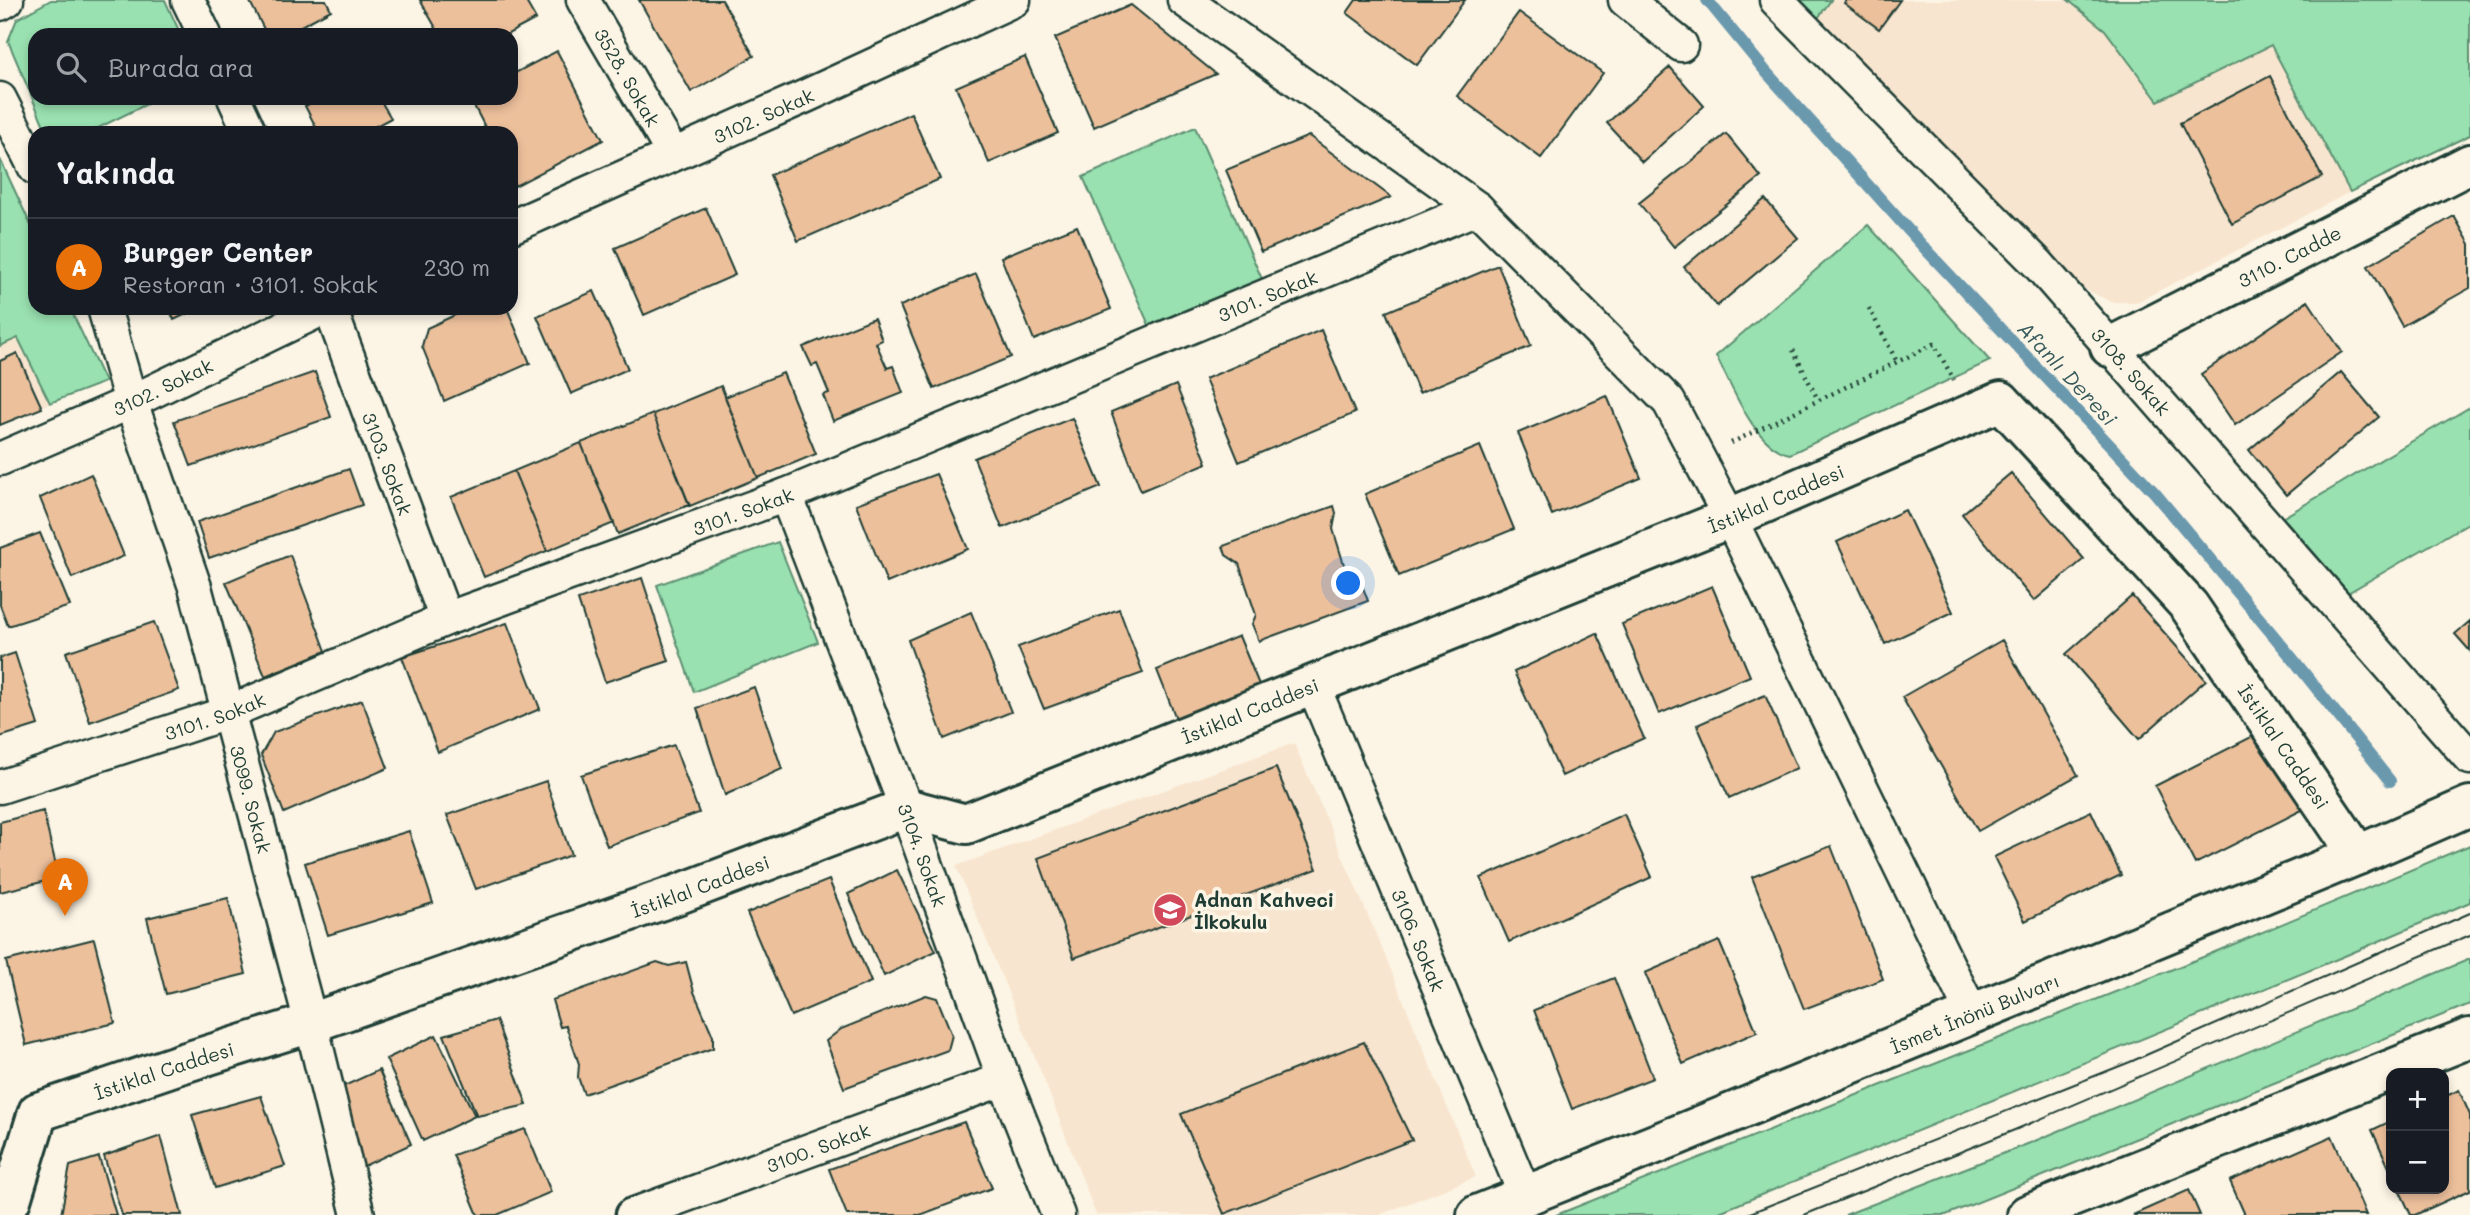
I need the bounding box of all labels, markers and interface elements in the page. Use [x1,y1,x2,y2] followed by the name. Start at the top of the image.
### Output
[589,23,666,131] street label: 3528. Sokak
[28,28,518,105] search box
[52,48,90,86] icon: search
[108,50,254,84] text: Burada ara
[709,82,818,148] street label: 3102. Sokak
[56,152,175,192] text: Yakında
[2233,219,2345,293] street label: 3110. Cadde
[123,235,313,269] text: Burger Center
[71,252,87,282] text: A
[424,252,490,282] text: 230 m
[1214,263,1321,327] street label: 3101. Sokak
[123,269,378,299] text: Restoran · 3101. Sokak
[2013,315,2124,431] water label: Afanlı Deresi
[2086,322,2177,420] street label: 3108. Sokak
[109,352,216,421] street label: 3102. Sokak
[357,408,419,519] street label: 3103. Sokak
[1704,458,1848,538] street label: İstiklal Caddesi
[689,481,797,541] street label: 3101. Sokak
[1331,566,1365,600] your location
[1178,672,1322,749] street label: İstiklal Caddesi
[2233,679,2335,814] street label: İstiklal Caddesi
[161,686,269,745] street label: 3101. Sokak
[225,742,278,856] street label: 3099. Sokak
[893,800,953,910] street label: 3104. Sokak
[627,848,773,922] street label: İstiklal Caddesi
[42,858,88,916] pin: A
[1387,885,1451,995] street label: 3106. Sokak
[1194,887,1334,934] place label: Adnan Kahveci İlkokulu
[1151,891,1189,929] school or university icon: Adnan Kahveci İlkokulu
[1886,967,2063,1059] street label: İsmet İnönü Bulvarı
[91,1035,237,1105] street label: İstiklal Caddesi
[2386,1068,2449,1194] map controls
[2386,1068,2449,1131] button: +
[763,1117,873,1177] street label: 3100. Sokak
[2386,1131,2449,1194] button: −

